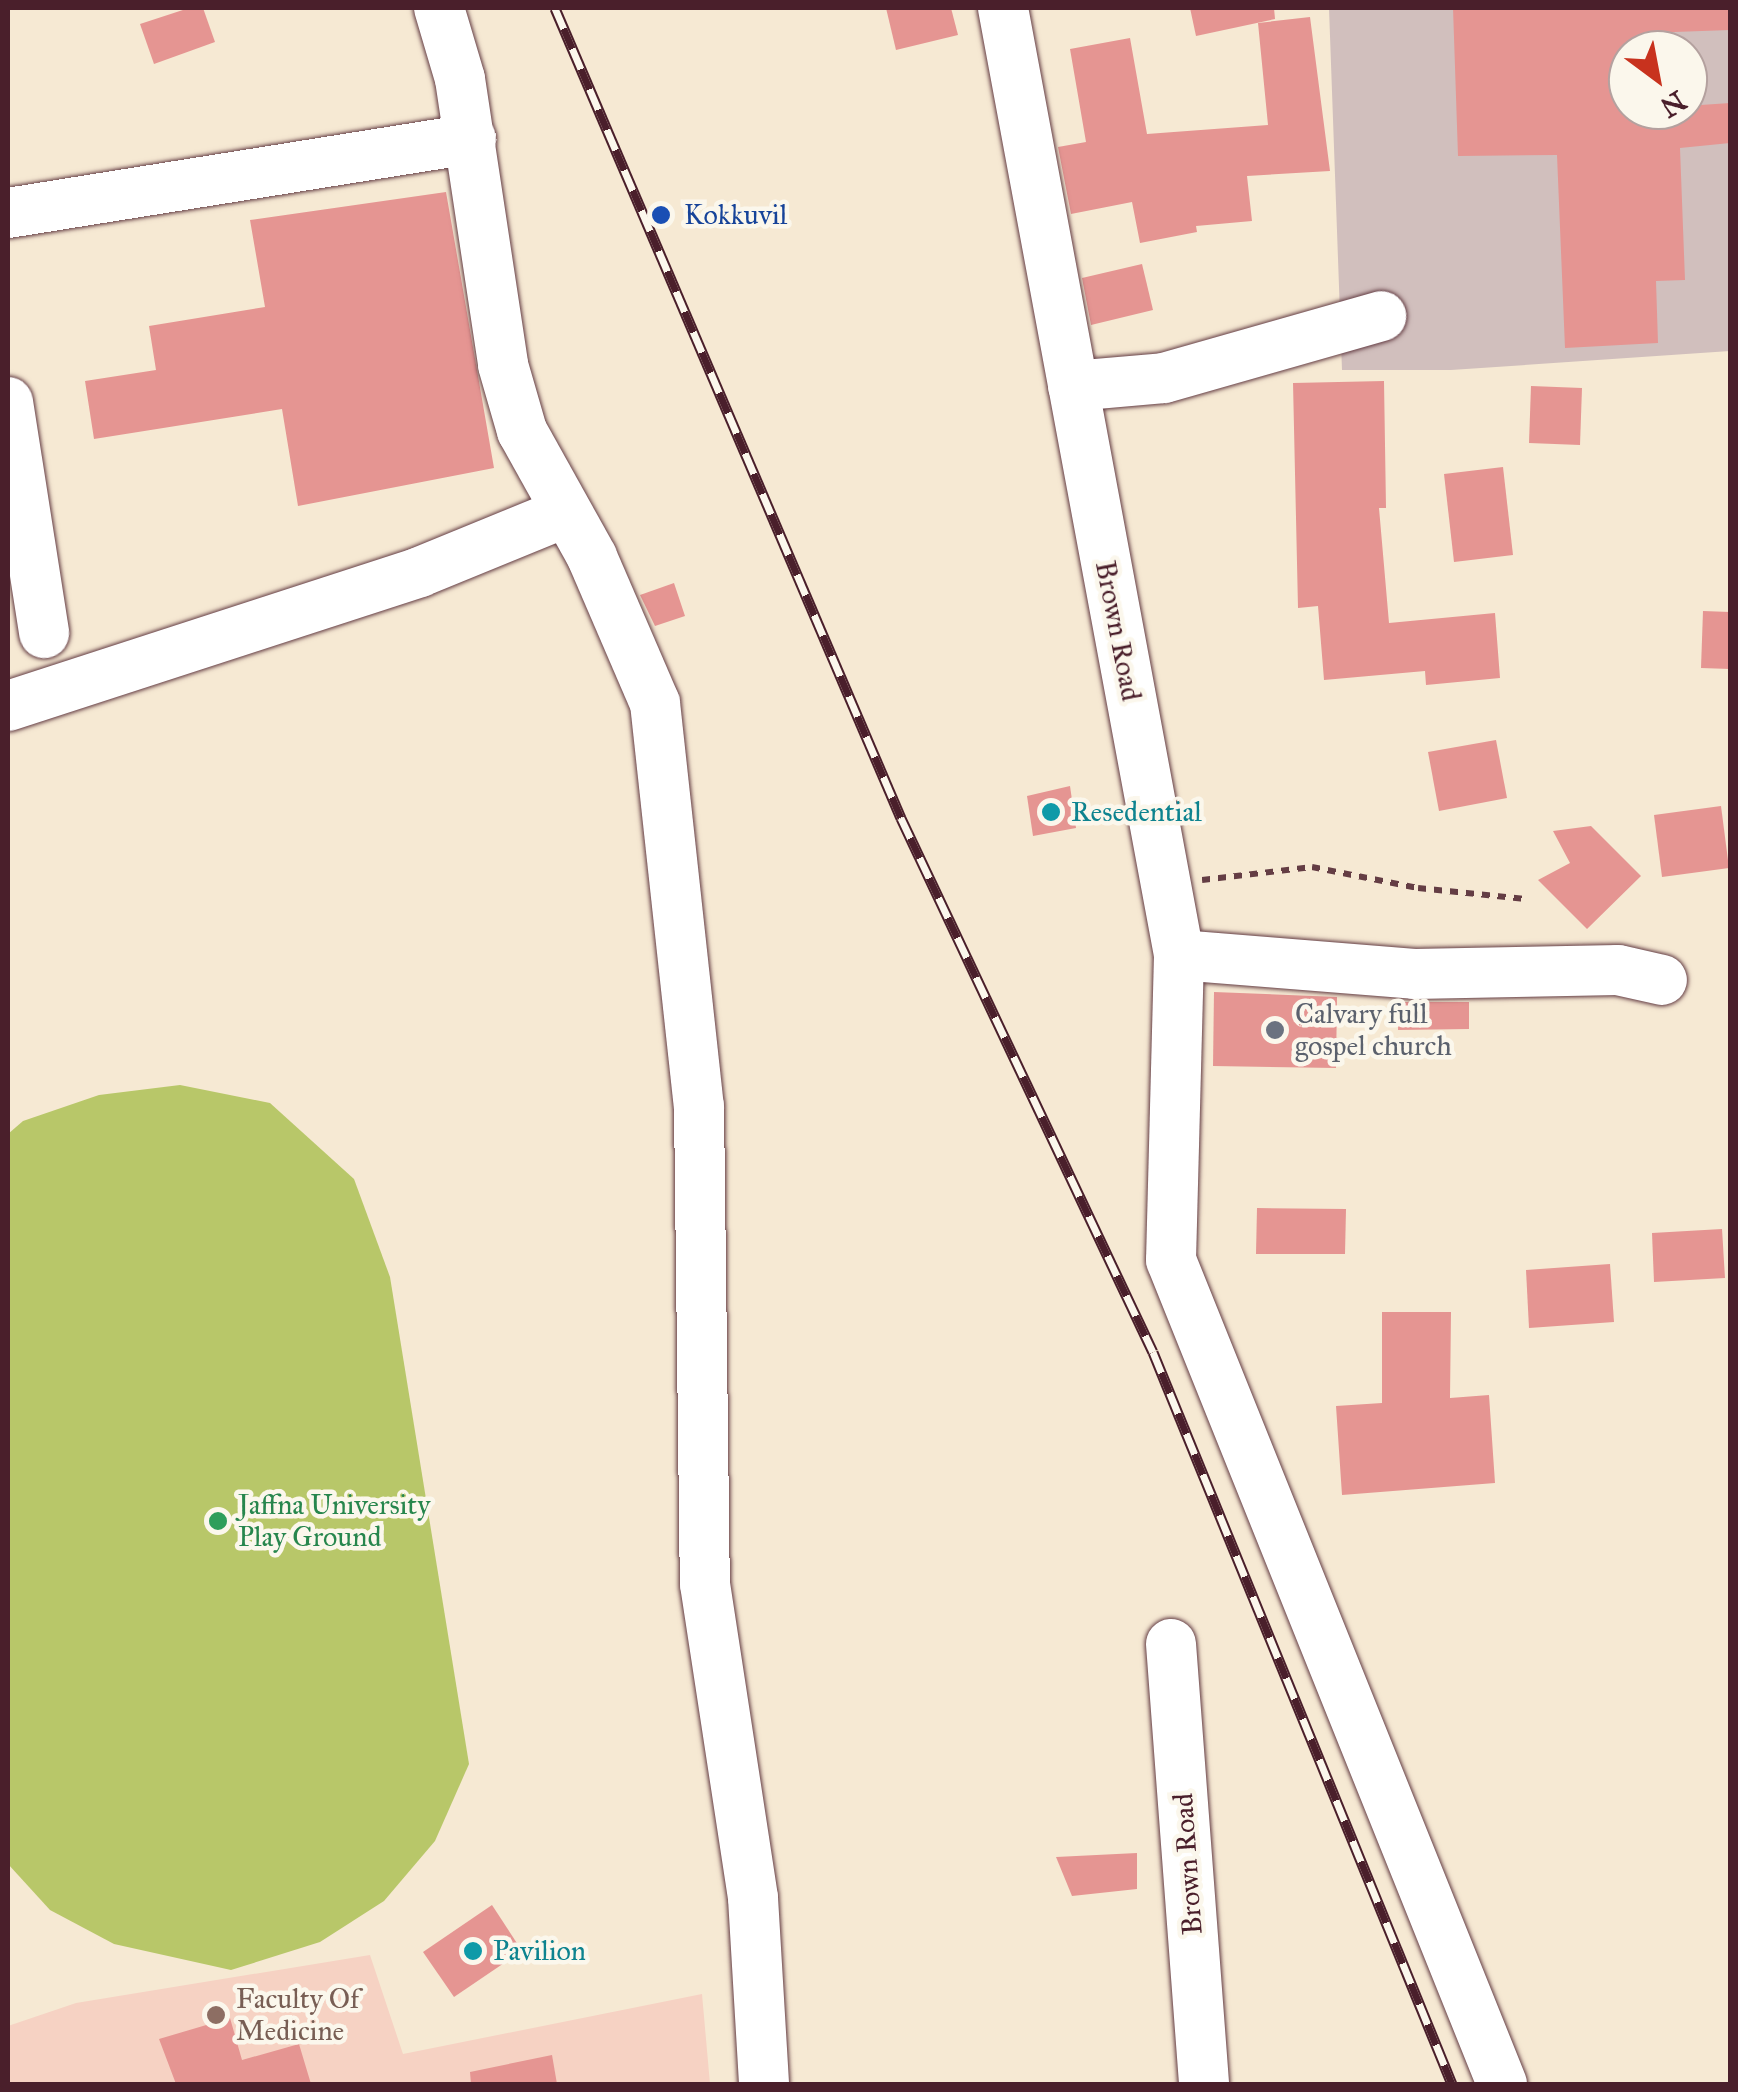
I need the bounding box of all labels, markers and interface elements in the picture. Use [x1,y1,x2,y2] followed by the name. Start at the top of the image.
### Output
[1608,30,1708,130] north arrow
[1654,83,1692,125] text: N
[684,198,787,232] place label: Kokkuvil
[648,202,674,228] marker: Kokkuvil
[1088,558,1148,704] street label: Brown Road
[1071,795,1202,829] place label: Resedential
[1040,801,1062,823] marker: Resedential
[1295,997,1452,1063] place label: Calvary full gospel church
[1264,1019,1286,1041] marker: Calvary full gospel church
[238,1488,430,1554] place label: Jaffna University Play Ground
[207,1510,229,1532] marker: Jaffna University Play Ground
[1166,1792,1210,1936] street label: Brown Road
[493,1934,586,1968] place label: Pavilion
[462,1940,484,1962] marker: Pavilion
[236,1982,360,2048] place label: Faculty Of Medicine
[205,2004,227,2026] marker: Faculty Of Medicine

